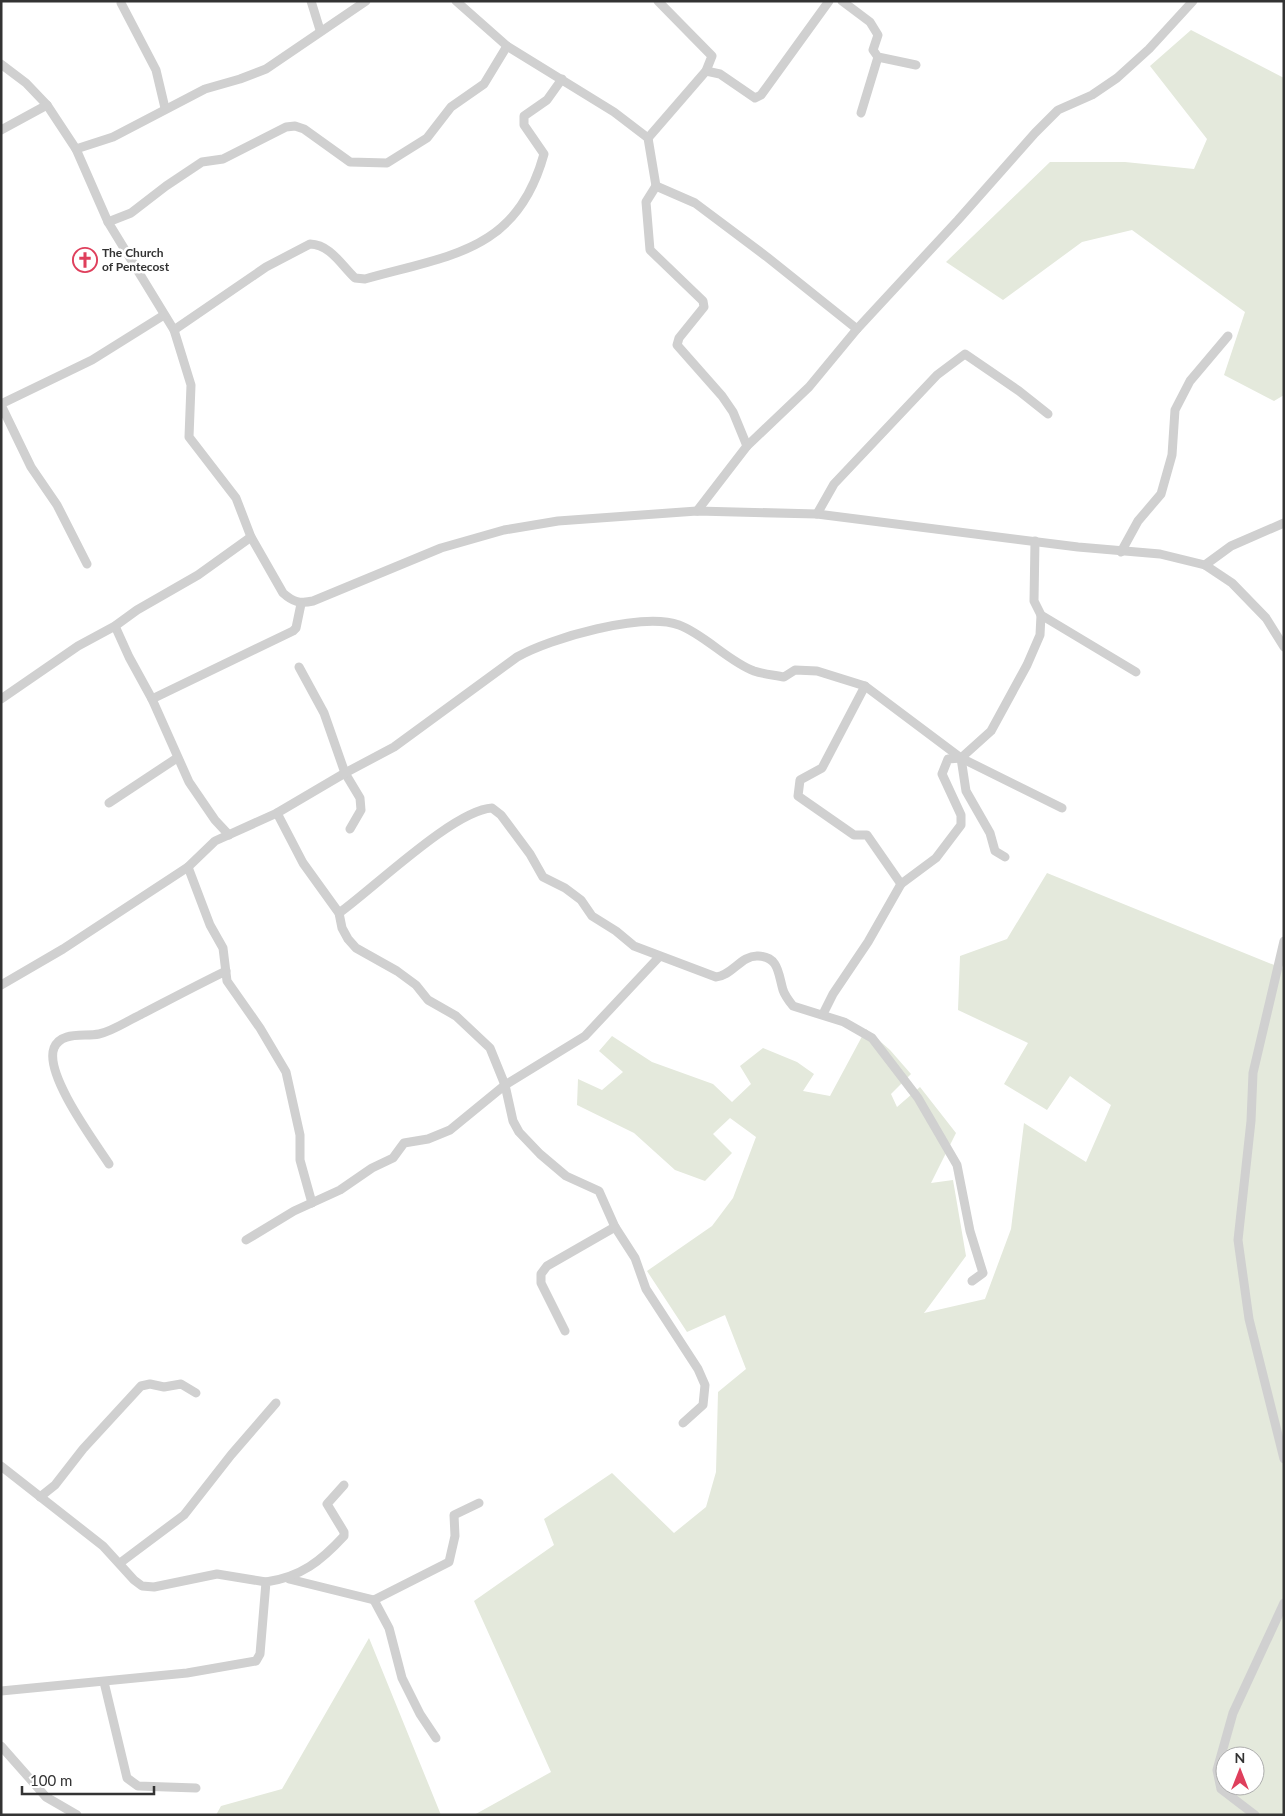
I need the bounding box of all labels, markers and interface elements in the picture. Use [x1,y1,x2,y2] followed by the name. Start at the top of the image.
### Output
[102,245,170,274] place label: The Church of Pentecost
[72,247,98,273] church icon: The Church of Pentecost
[1215,1746,1265,1796] north arrow
[1235,1749,1245,1766] text: N
[22,1764,155,1796] scale bar
[30,1771,72,1789] text: 100 m

